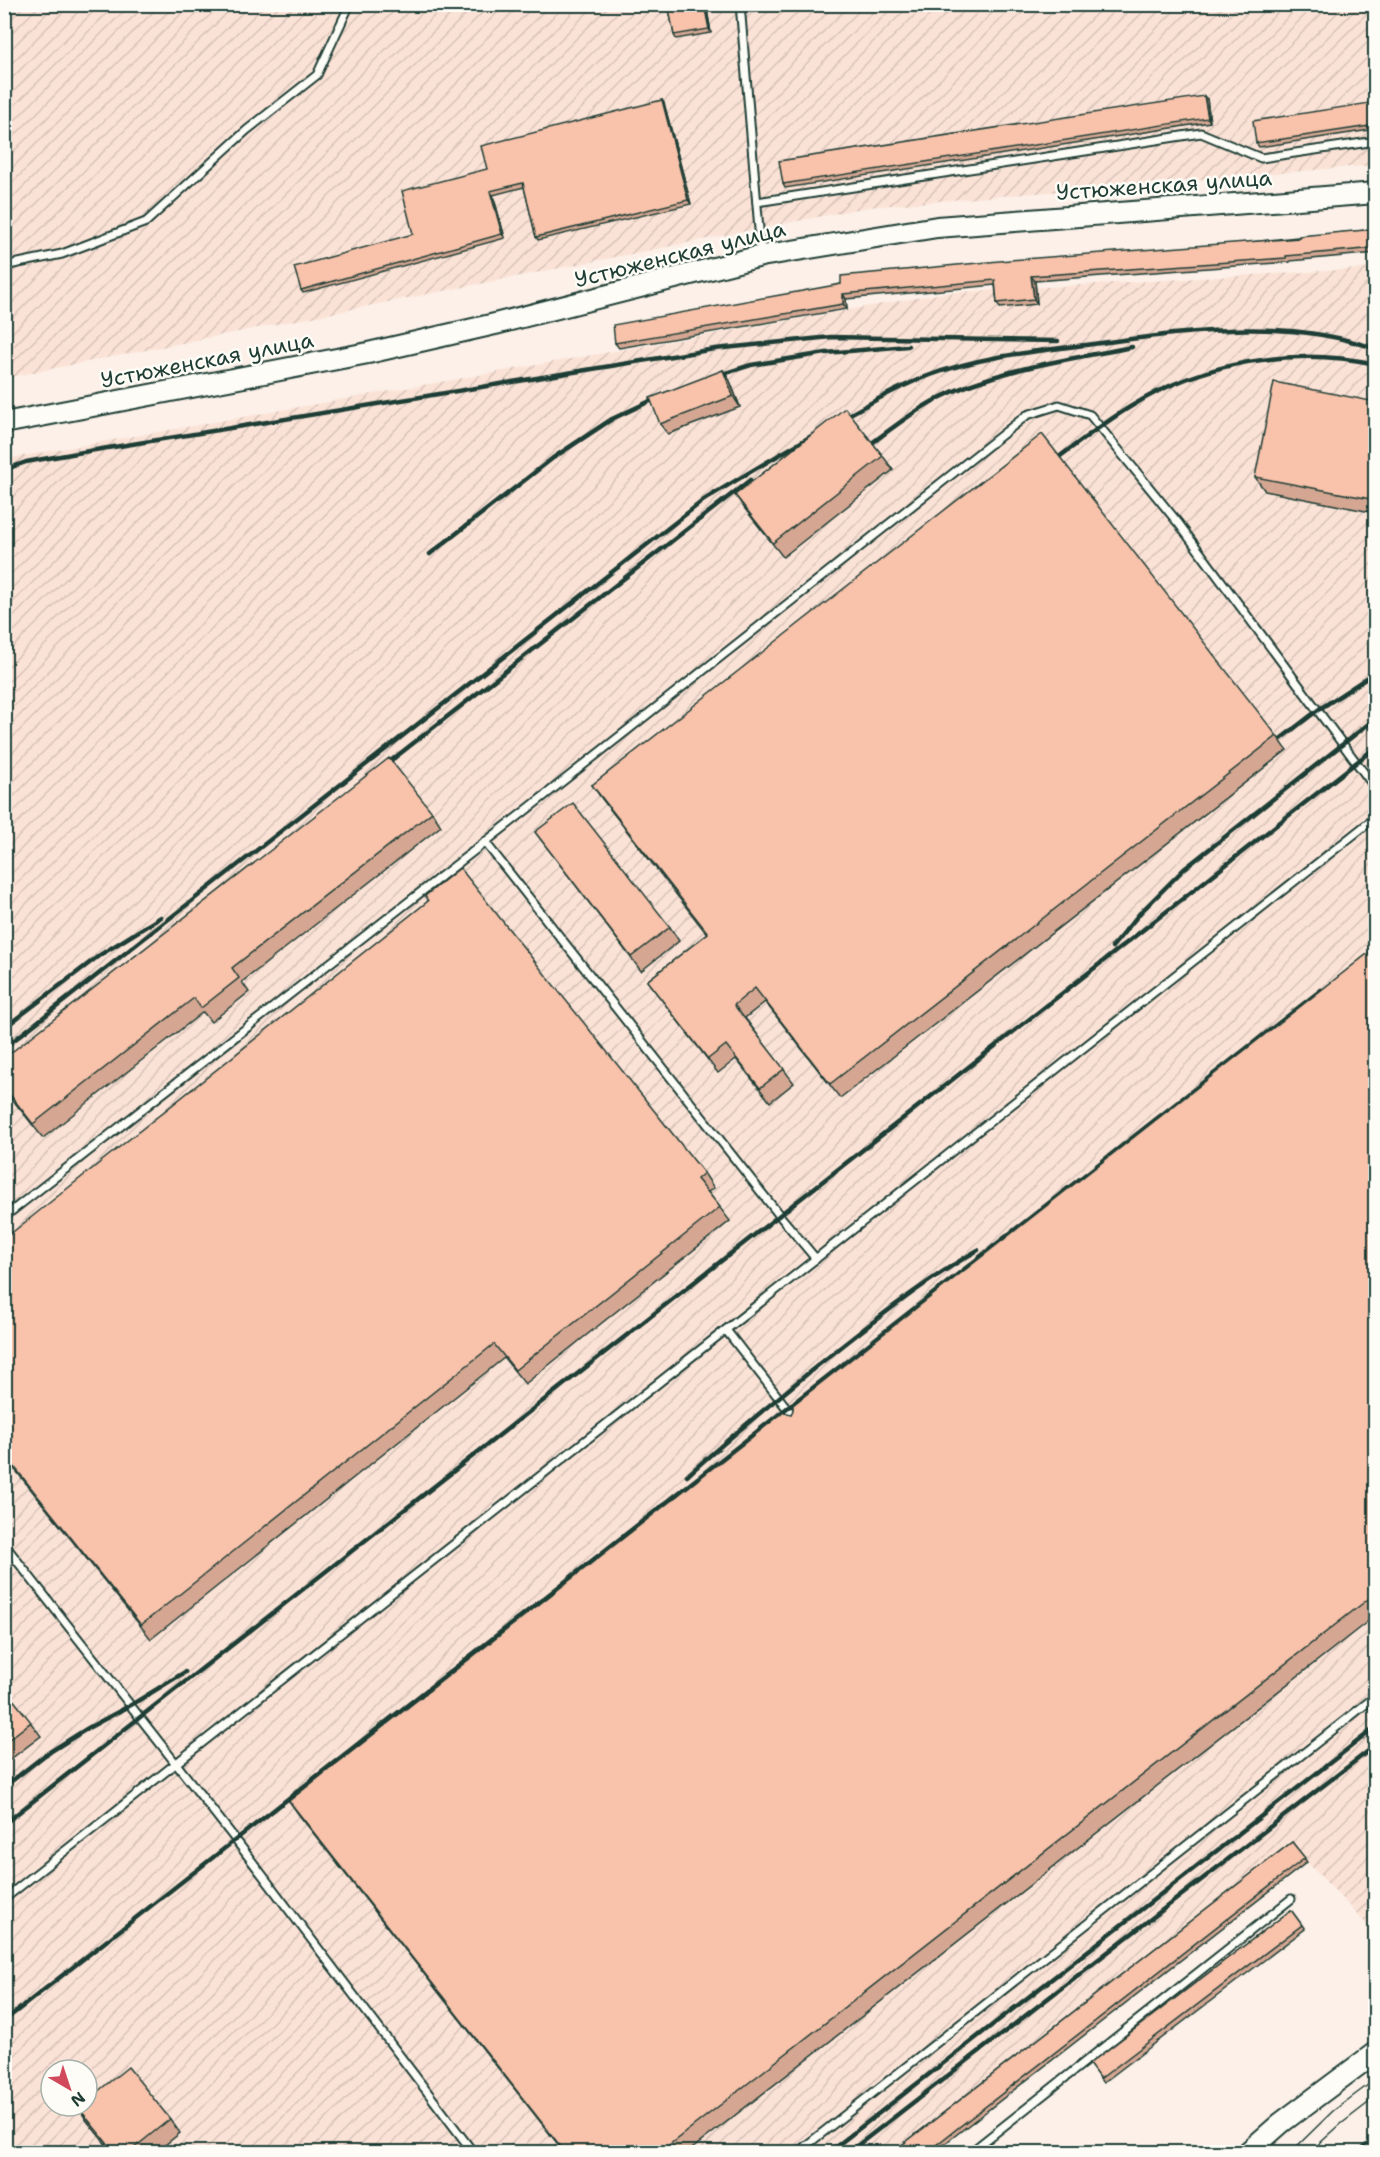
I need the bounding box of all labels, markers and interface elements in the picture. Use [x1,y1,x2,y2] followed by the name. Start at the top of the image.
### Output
[1055,163,1273,207] street label: Устюженская улица
[572,214,789,294] street label: Устюженская улица
[98,325,316,395] street label: Устюженская улица
[39,2058,99,2118] north arrow
[67,2087,90,2111] text: N

